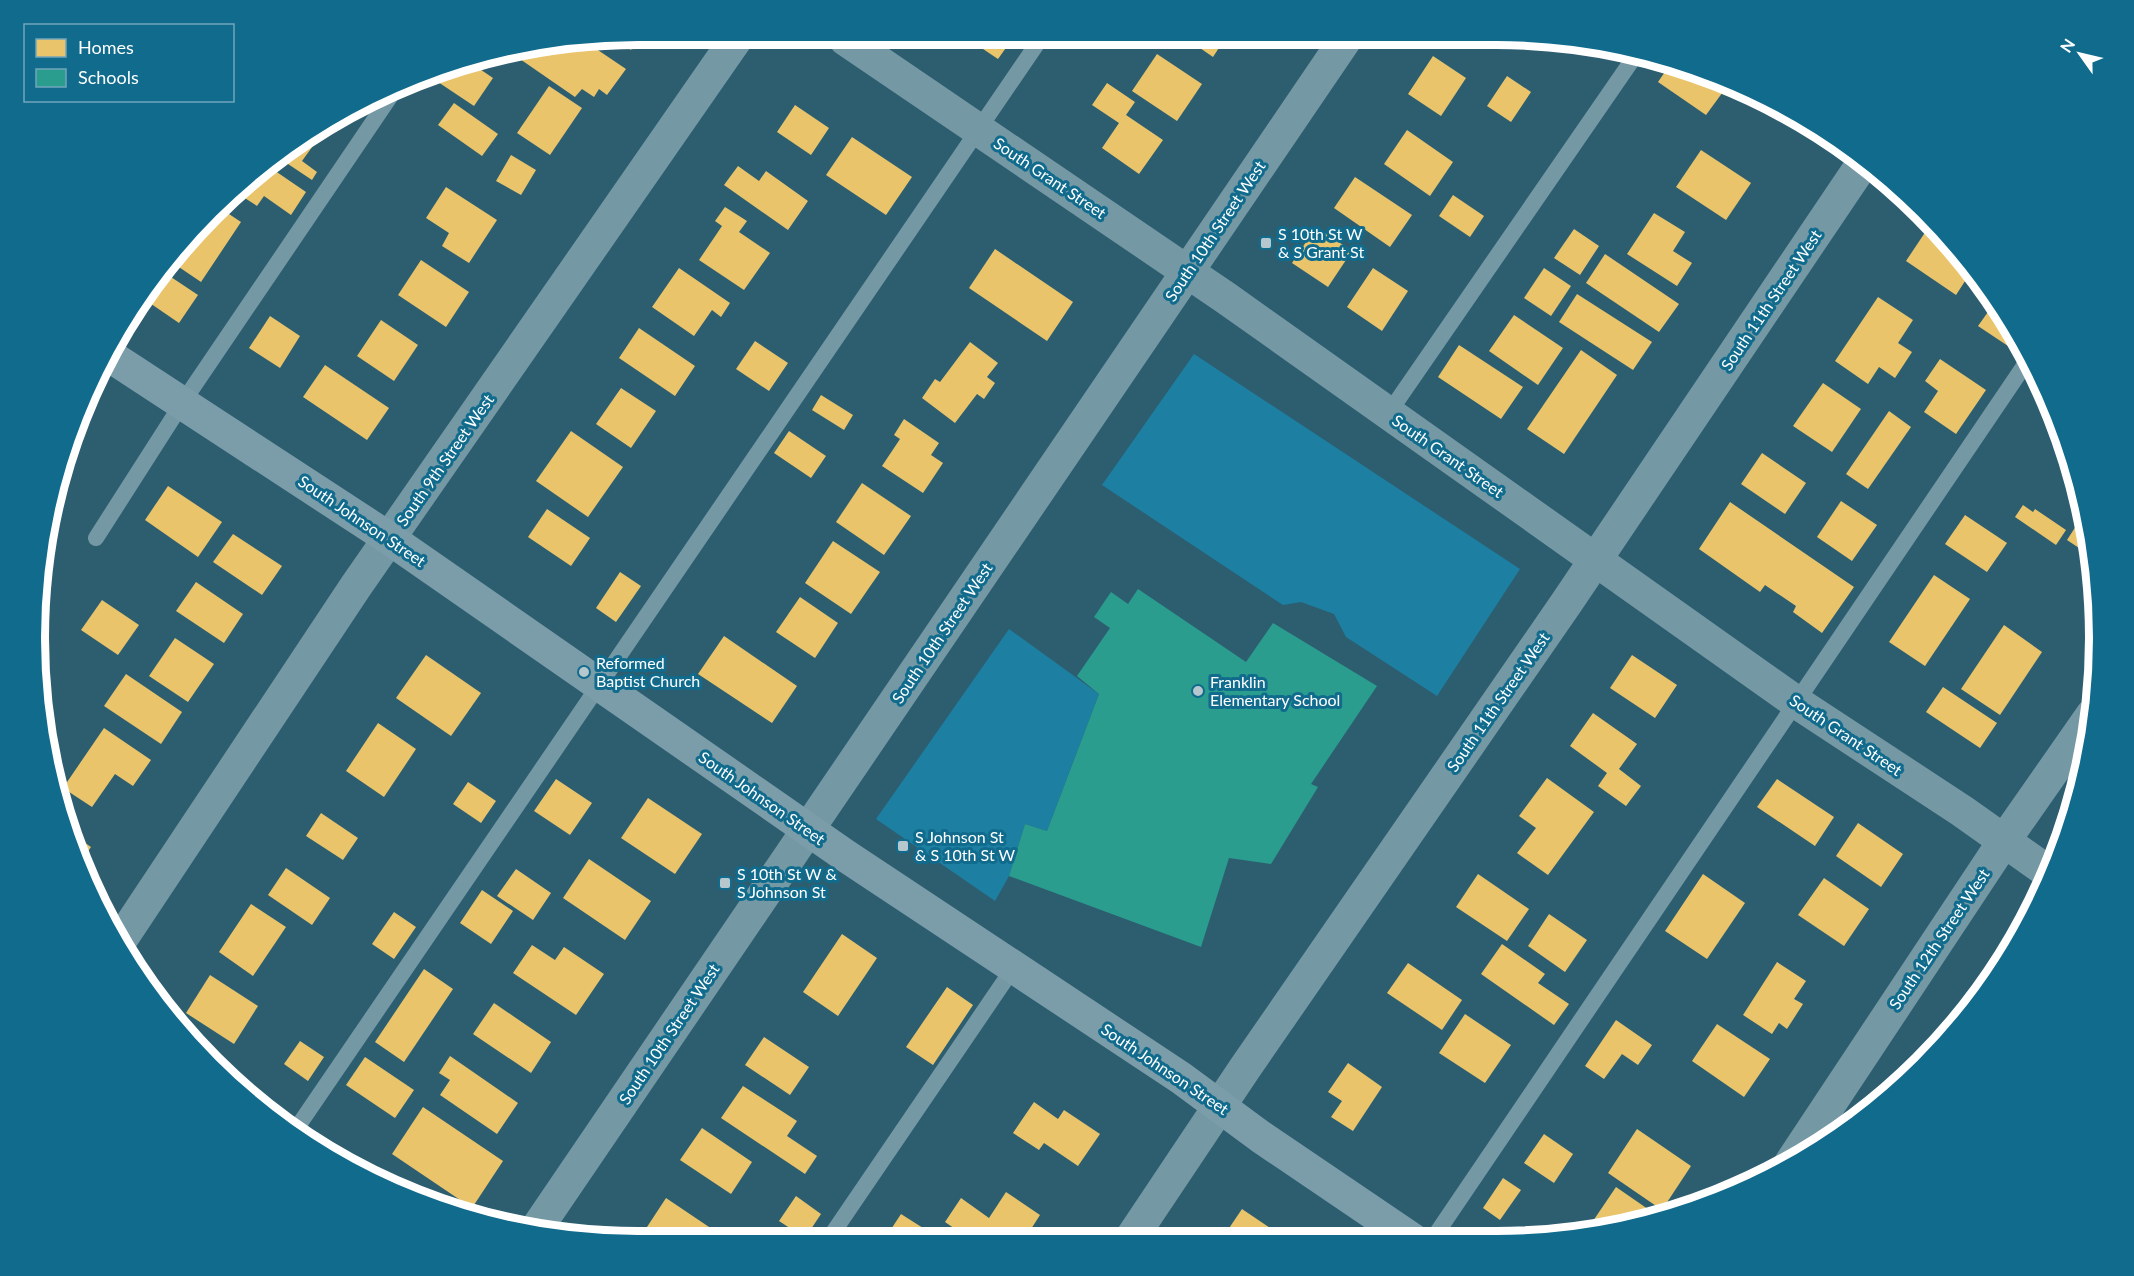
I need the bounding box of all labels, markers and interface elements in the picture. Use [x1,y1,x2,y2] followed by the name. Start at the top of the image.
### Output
[24,24,234,102] legend
[2050,24,2110,84] north arrow
[2056,35,2078,56] text: N
[78,36,134,58] text: Homes
[78,66,139,88] text: Schools
[991,133,1110,222] street label: South Grant Street
[1160,157,1269,305] street label: South 10th Street West
[1278,224,1364,261] place label: S 10th St W & S Grant St
[1716,226,1825,374] street label: South 11th Street West
[1259,236,1273,250] marker: S 10th St W & S Grant St
[392,390,497,529] street label: South 9th Street West
[1389,410,1508,501] street label: South Grant Street
[295,471,430,570] street label: South Johnson Street
[887,559,996,707] street label: South 10th Street West
[1442,628,1553,775] street label: South 11th Street West
[596,653,700,690] place label: Reformed Baptist Church
[577,665,591,679] marker: Reformed Baptist Church
[1210,672,1340,709] place label: Franklin Elementary School
[1191,684,1205,698] marker: Franklin Elementary School
[1787,690,1906,779] street label: South Grant Street
[696,747,829,848] street label: South Johnson Street
[915,827,1016,864] place label: S Johnson St & S 10th St W
[896,839,910,853] marker: S Johnson St & S 10th St W
[737,864,837,901] place label: S 10th St W & S Johnson St
[1884,865,1993,1013] street label: South 12th Street West
[718,876,732,890] marker: S 10th St W & S Johnson St
[614,960,723,1108] street label: South 10th Street West
[1098,1019,1233,1118] street label: South Johnson Street

